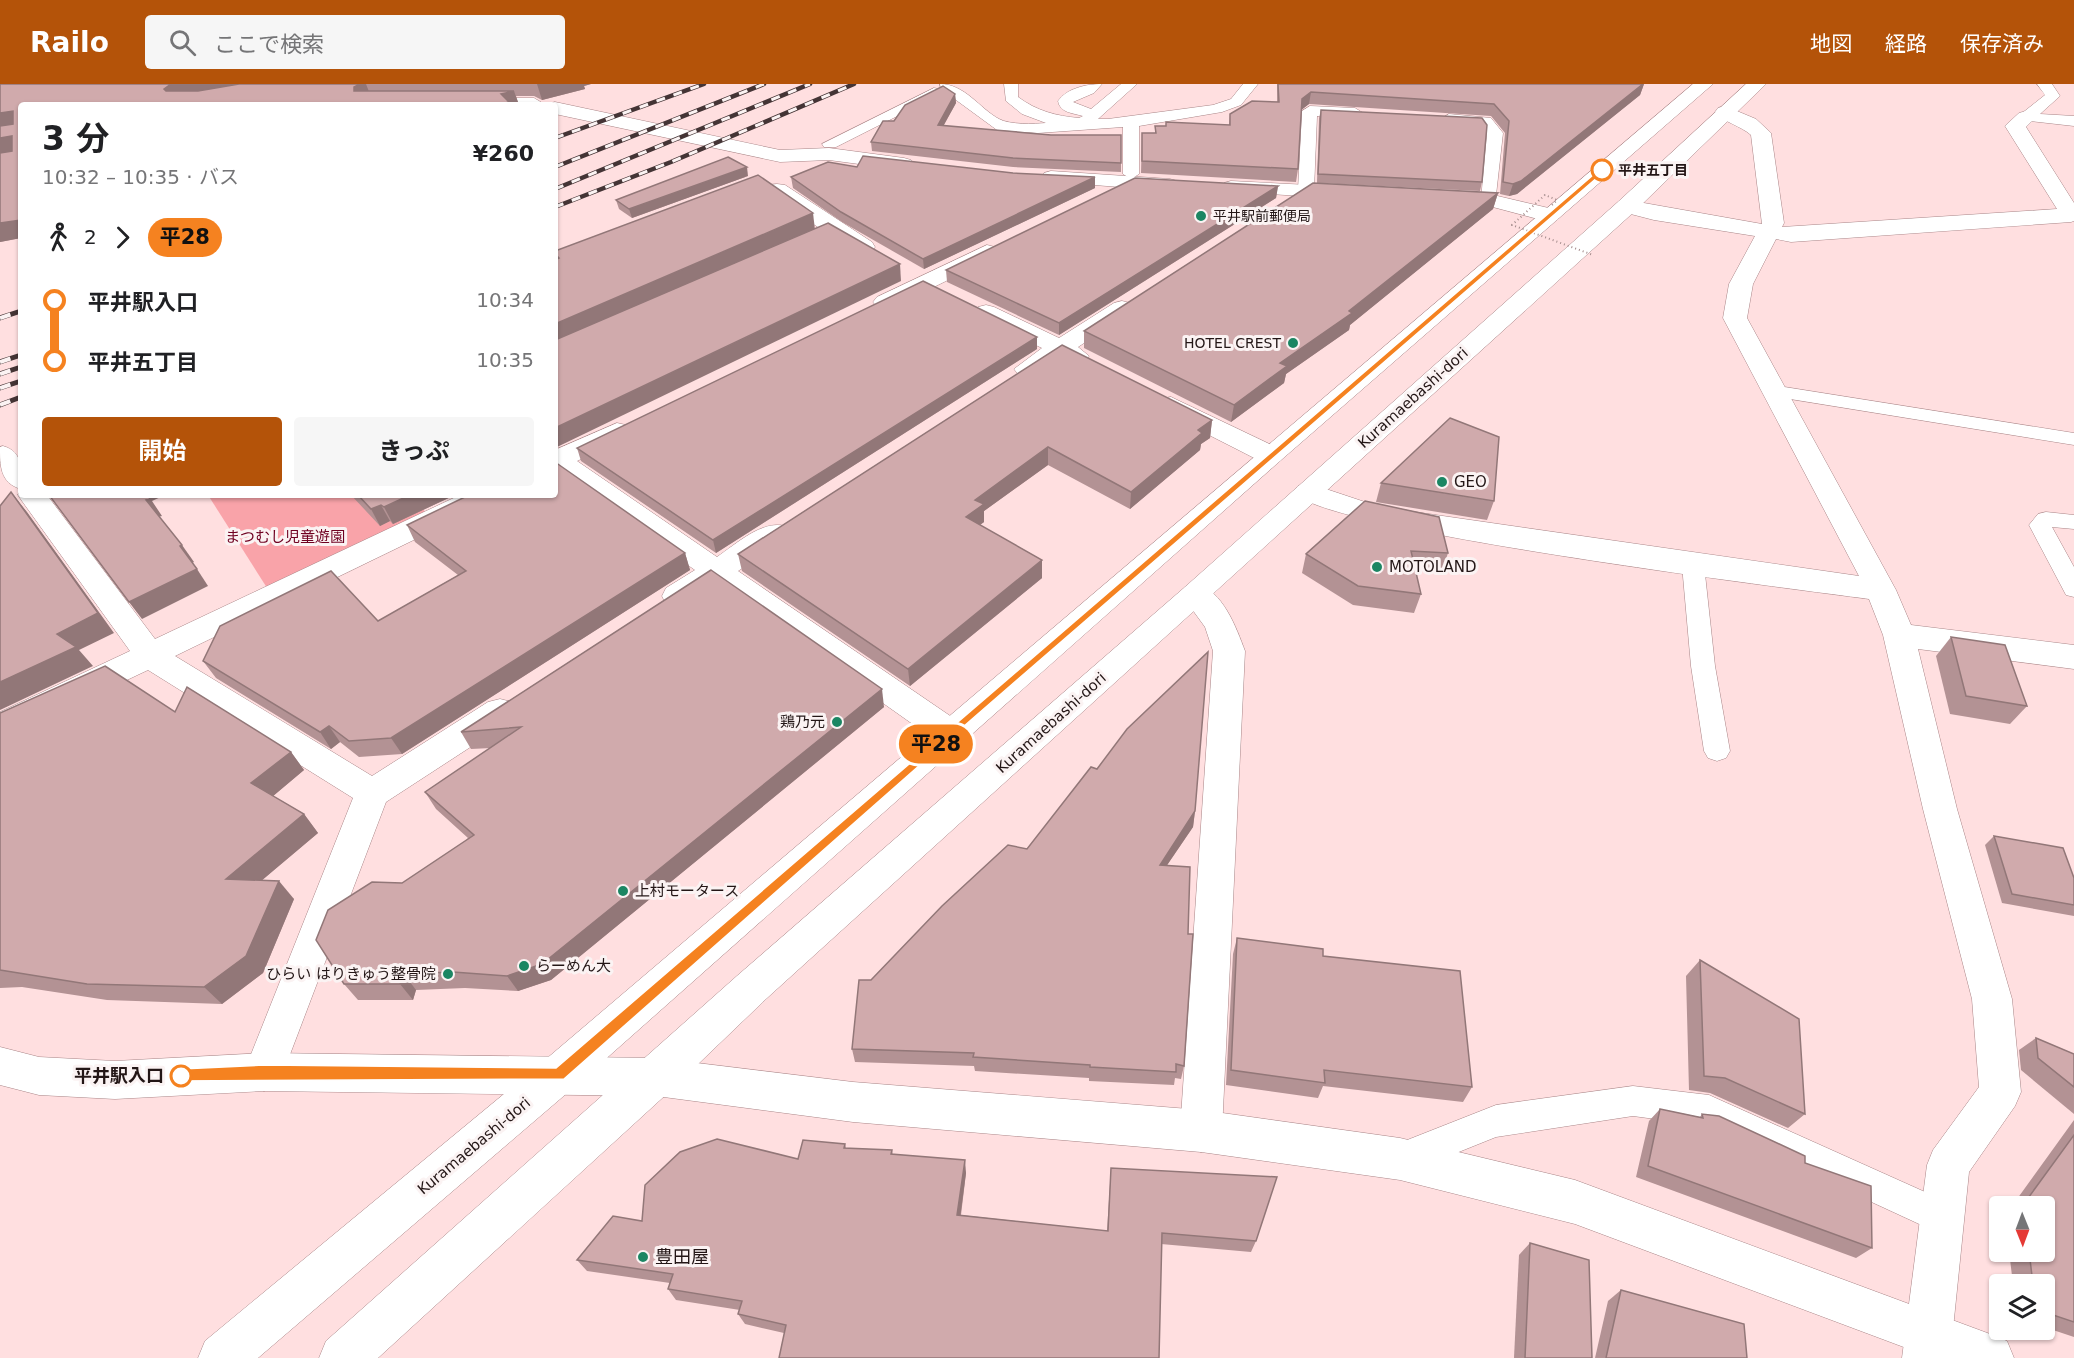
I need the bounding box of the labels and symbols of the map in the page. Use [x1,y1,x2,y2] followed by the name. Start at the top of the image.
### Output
[1591,159,1613,181] marker: 平井五丁目
[1618,162,1688,178] place label: 平井五丁目
[1213,208,1311,224] place label: 平井駅前郵便局
[1194,209,1208,223] marker: 平井駅前郵便局
[1184,335,1281,351] place label: HOTEL CREST
[1286,336,1300,350] marker: HOTEL CREST
[1354,344,1472,452] street label: Kuramaebashi-dori
[1454,473,1487,491] place label: GEO
[1435,475,1449,489] marker: GEO
[225,528,345,546] park label: まつむし児童遊園
[1389,558,1476,576] place label: MOTOLAND
[1370,560,1384,574] marker: MOTOLAND
[992,669,1110,777] street label: Kuramaebashi-dori
[780,713,825,731] place label: 鶏乃元
[830,715,844,729] marker: 鶏乃元
[902,724,970,764] line badge: 平28
[635,882,739,900] place label: 上村モータース
[616,884,630,898] marker: 上村モータース
[536,957,611,975] place label: らーめん大
[517,959,531,973] marker: らーめん大
[266,965,436,983] place label: ひらい はりきゅう整骨院
[441,967,455,981] marker: ひらい はりきゅう整骨院
[74,1065,164,1086] place label: 平井駅入口
[170,1065,192,1087] marker: 平井駅入口
[414,1094,534,1198] street label: Kuramaebashi-dori
[1989,1196,2055,1262] north arrow
[655,1246,709,1267] place label: 豊田屋
[636,1250,650,1264] marker: 豊田屋

